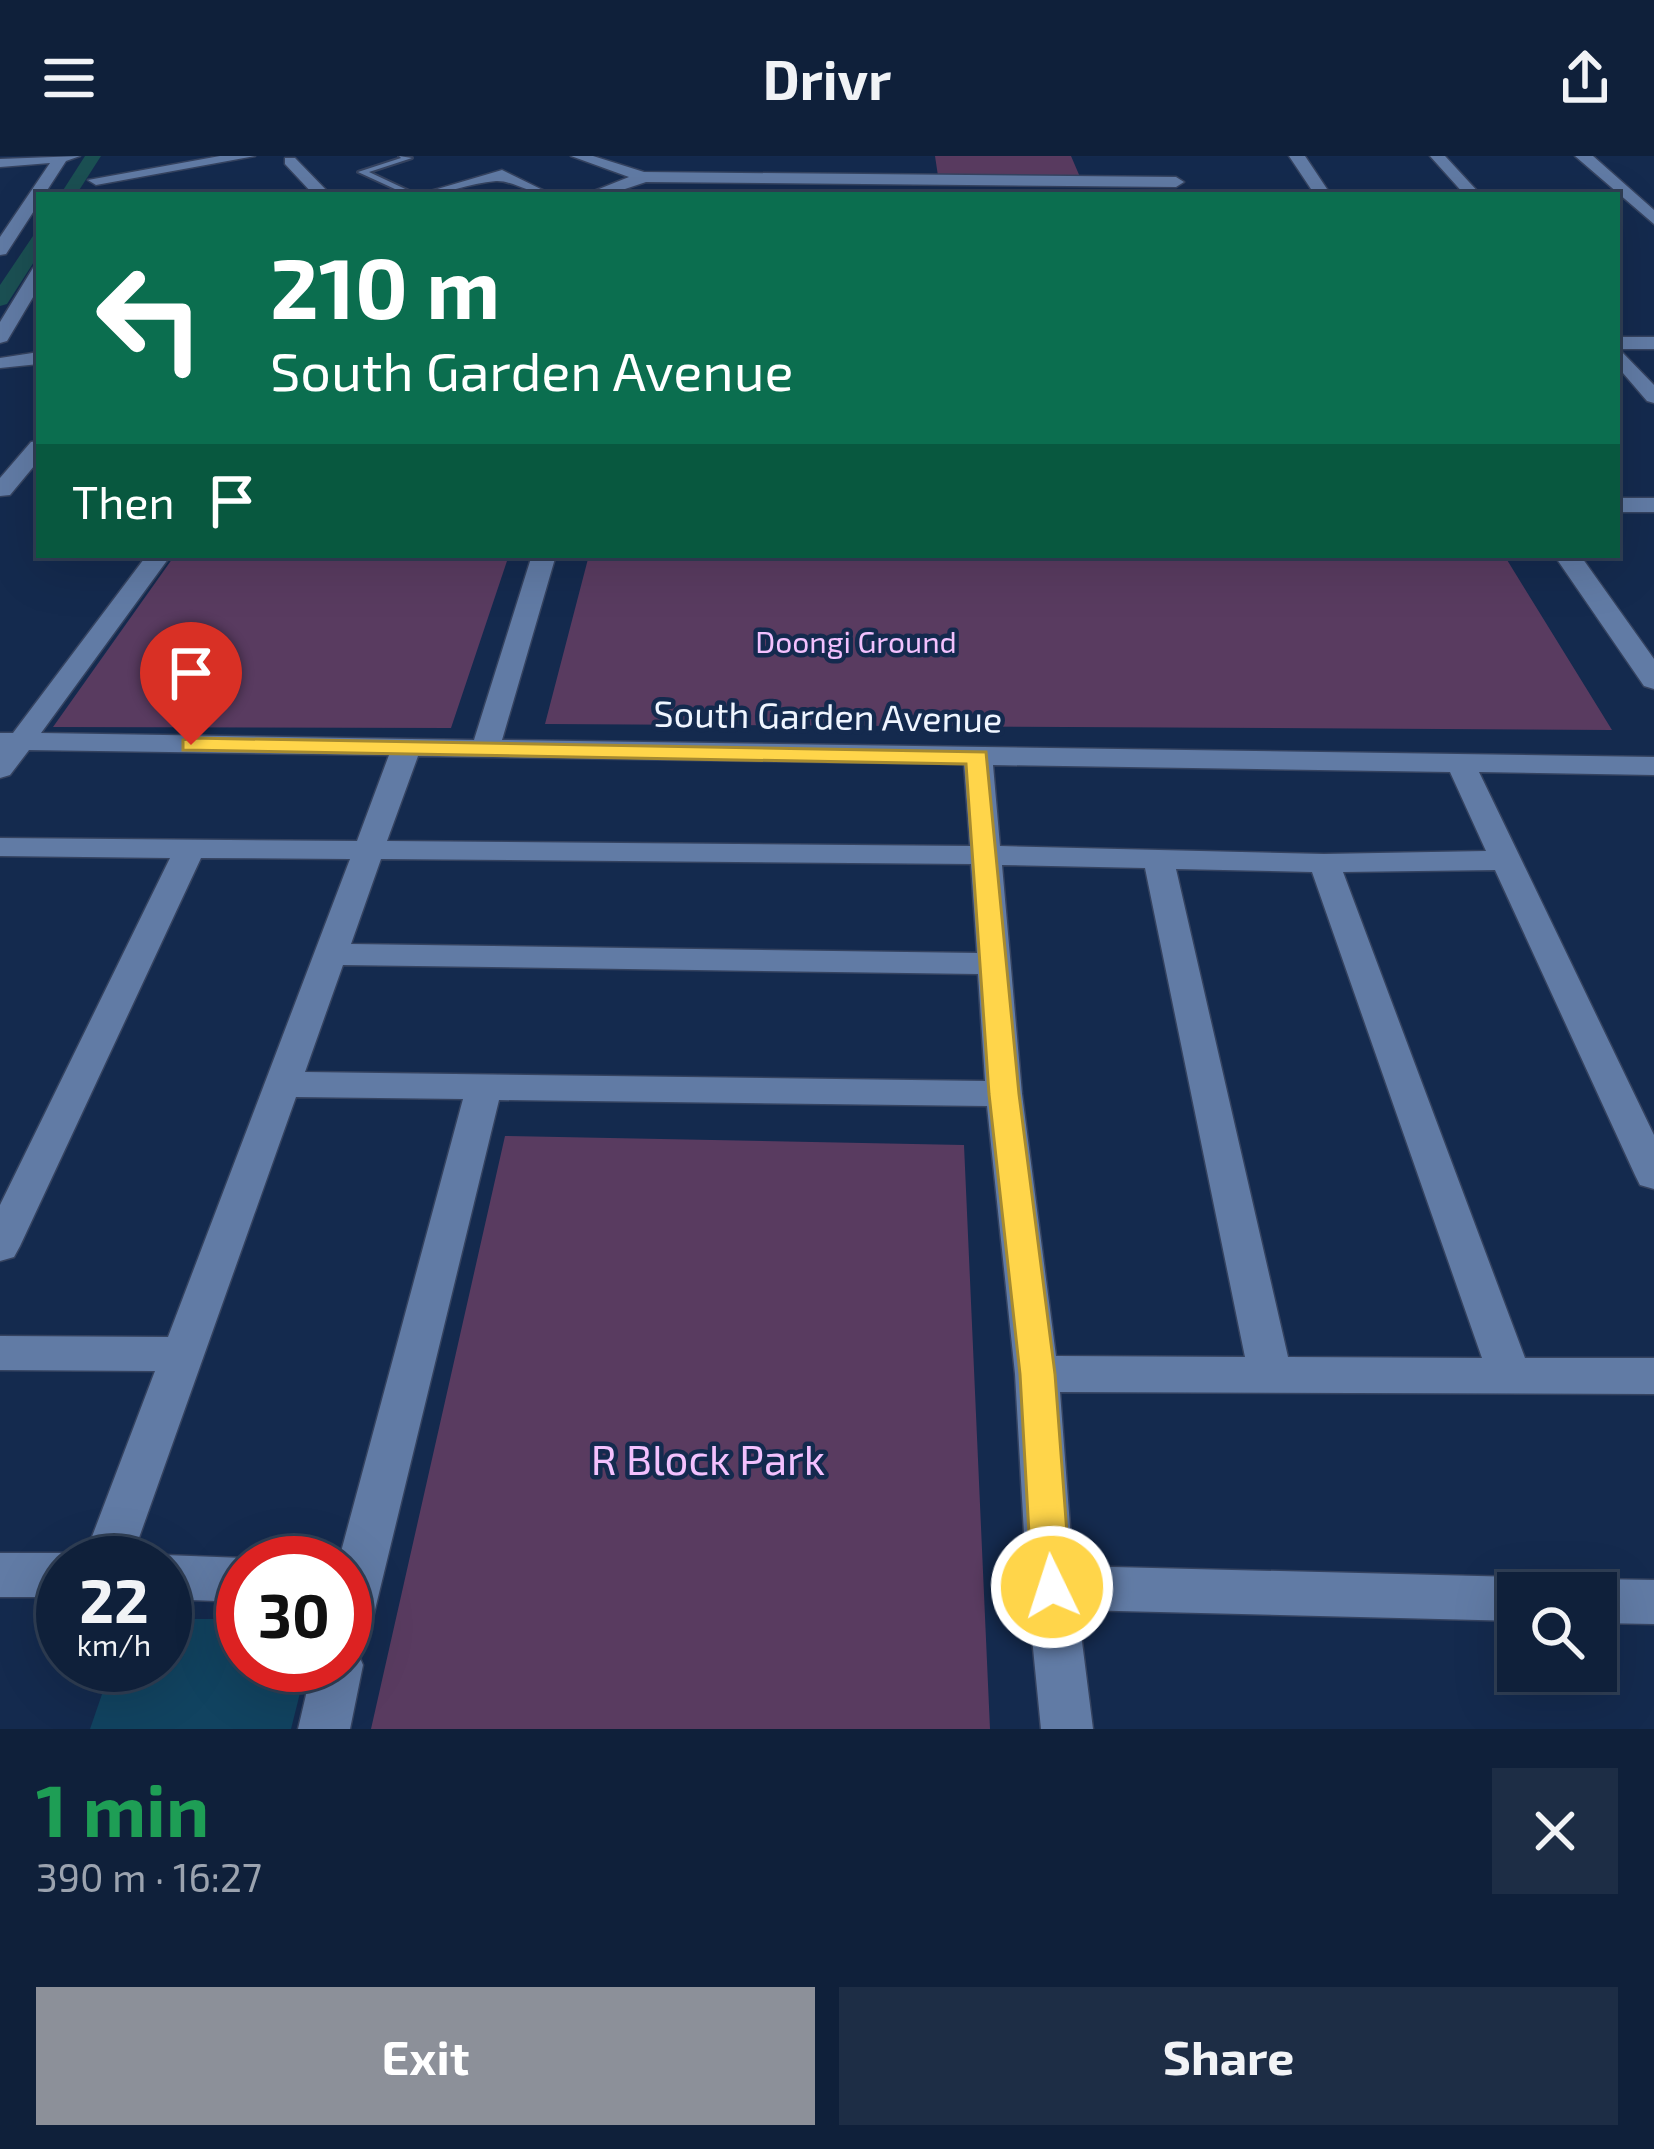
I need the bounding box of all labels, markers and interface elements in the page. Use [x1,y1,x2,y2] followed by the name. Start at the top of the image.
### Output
[36,45,102,111] icon: menu
[1552,45,1618,111] icon: share
[763,46,891,111] text: Drivr
[270,235,500,336] text: 210 m
[72,240,228,396] icon: left
[270,337,793,402] text: South Garden Avenue
[199,468,265,534] icon: arrive
[72,474,175,528] text: Then
[140,622,242,745] pin
[755,623,957,659] park label: Doongi Ground
[158,640,224,706] icon: arrive
[653,690,1003,740] street label: South Garden Avenue
[591,1433,825,1483] park label: R Block Park
[989,1524,1115,1650] position arrow
[216,1536,372,1692] speed limit sign: 30
[79,1563,149,1635] text: 22
[1497,1572,1617,1692] map controls
[1497,1572,1617,1692] button: search
[77,1626,151,1662] text: km/h
[36,1765,209,1851] text: 1 min
[1492,1768,1618,1894] button: close
[36,1853,262,1900] text: 390 m · 16:27
[36,1987,815,2125] button: Exit
[839,1987,1618,2125] button: Share

